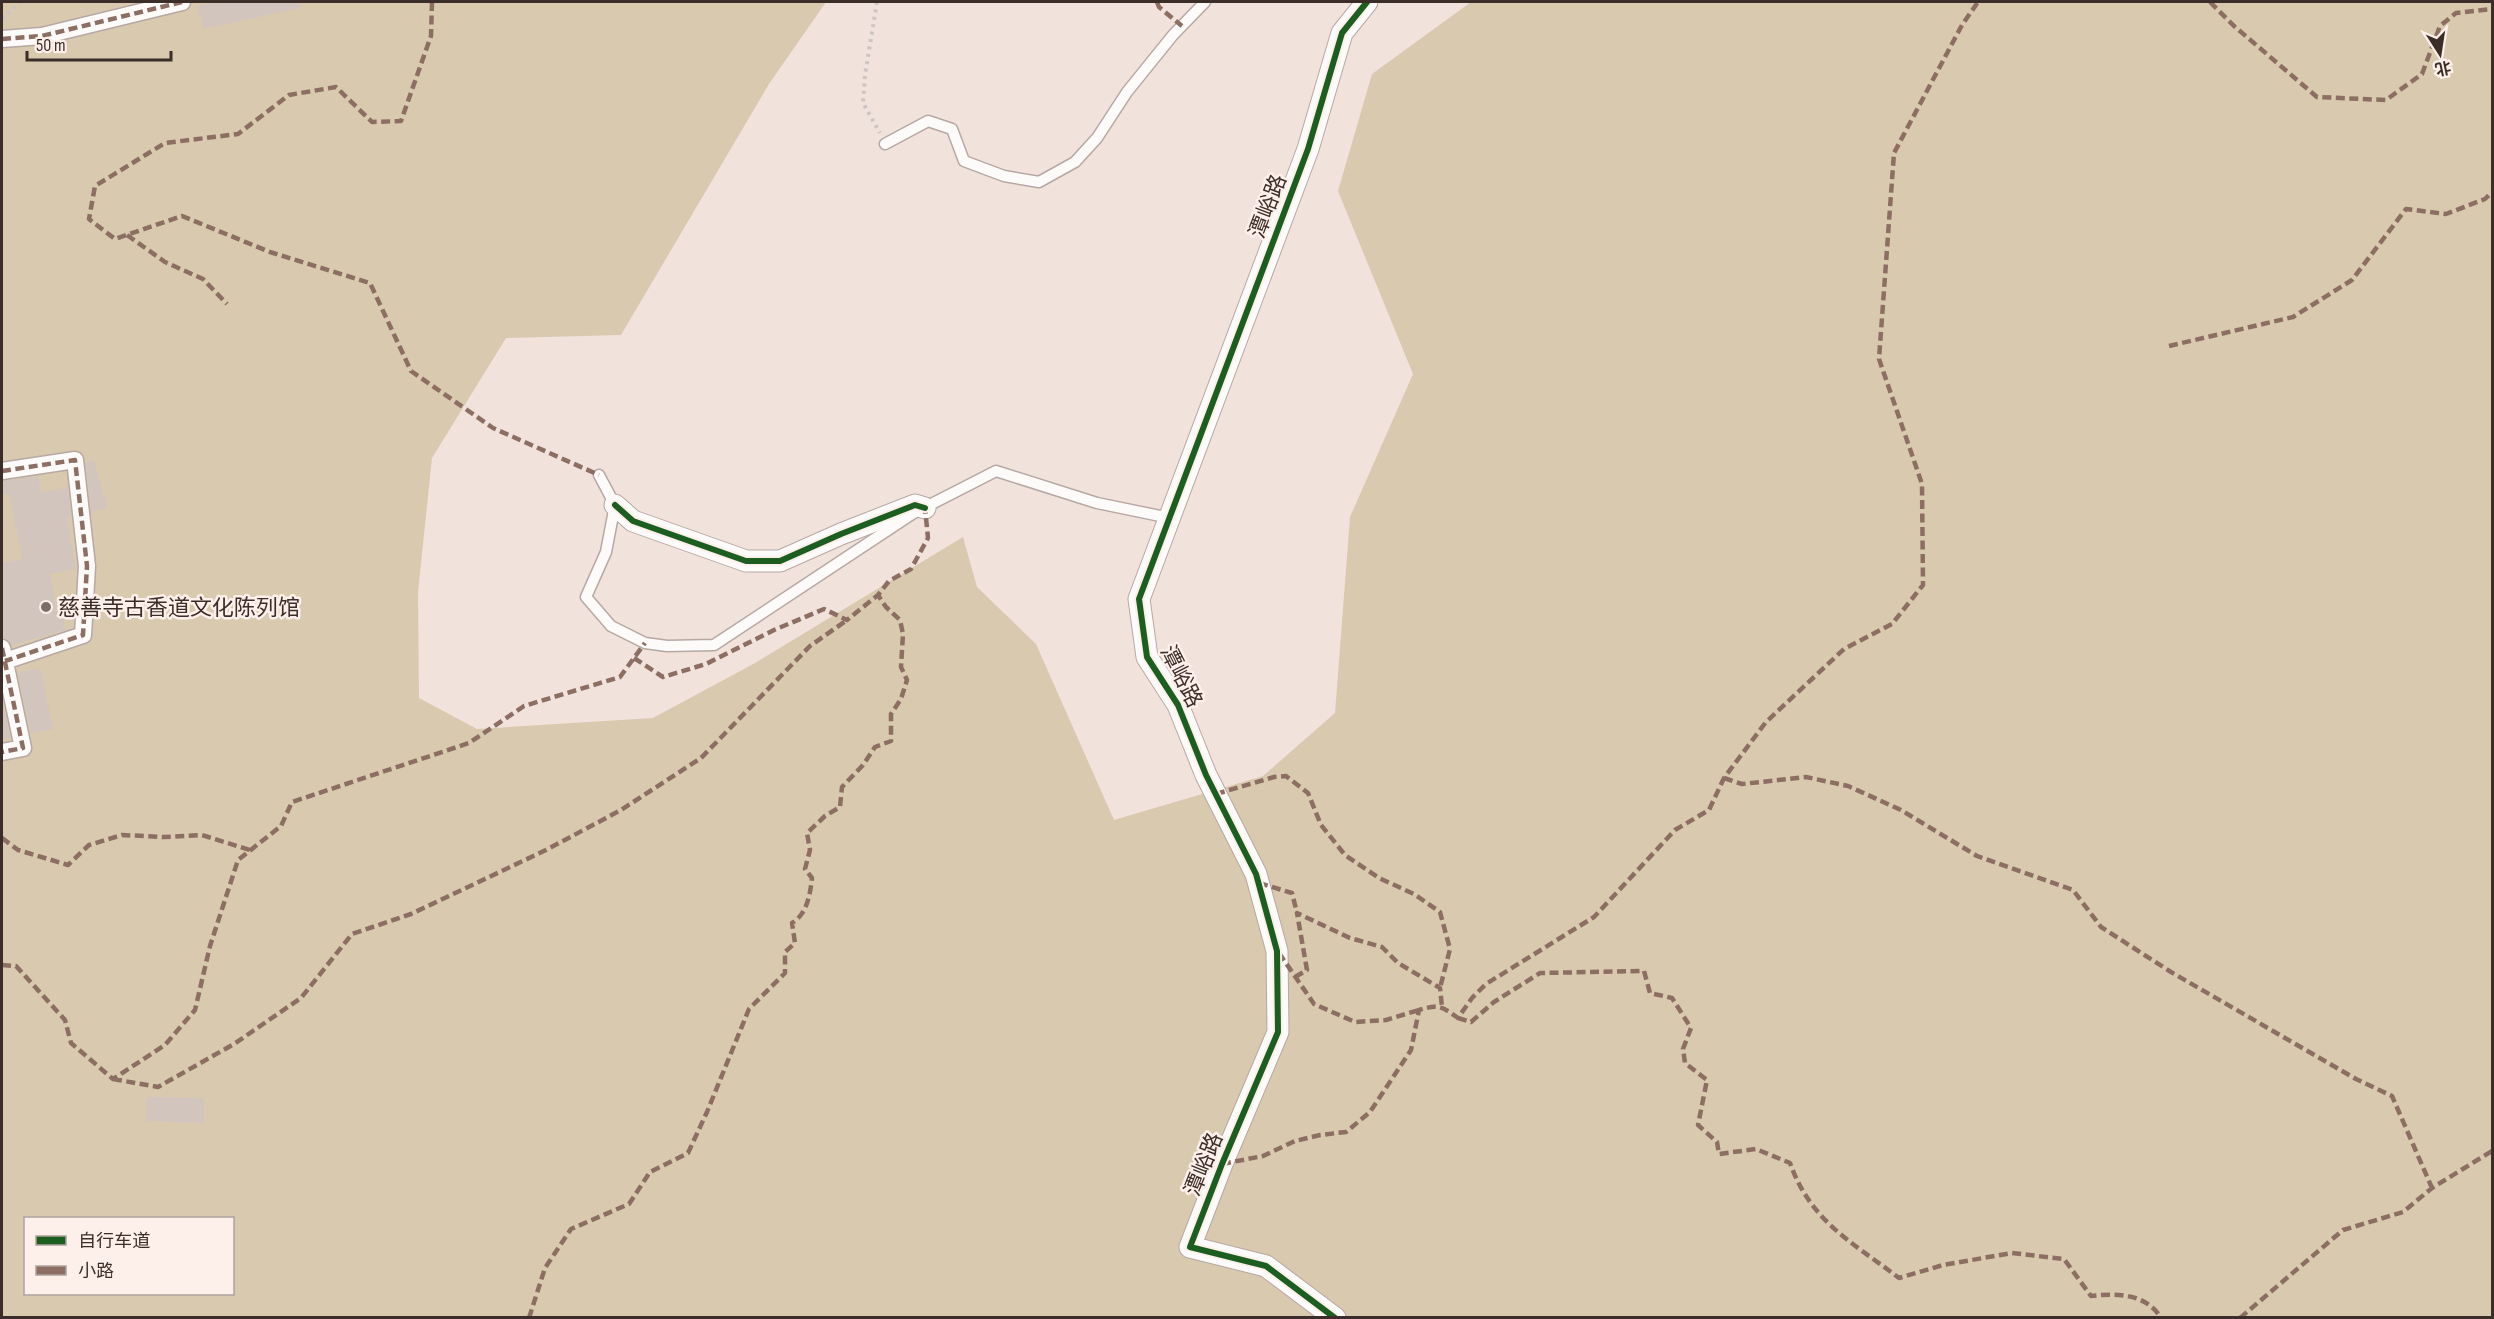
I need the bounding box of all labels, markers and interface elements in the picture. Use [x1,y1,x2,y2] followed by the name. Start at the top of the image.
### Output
[27,24,171,62] scale bar
[2410,24,2470,84] north arrow
[36,35,66,56] text: 50 m
[2433,56,2453,78] text: 北
[1244,171,1293,242] street label: 潭峪路
[58,595,300,622] place label: 慈善寺古香道文化陈列馆
[39,600,53,614] marker: 慈善寺古香道文化陈列馆
[1154,641,1208,712] street label: 潭峪路
[1180,1129,1229,1200] street label: 潭峪路
[24,1217,234,1295] legend
[78,1231,150,1252] text: 自行车道
[78,1261,114,1282] text: 小路

